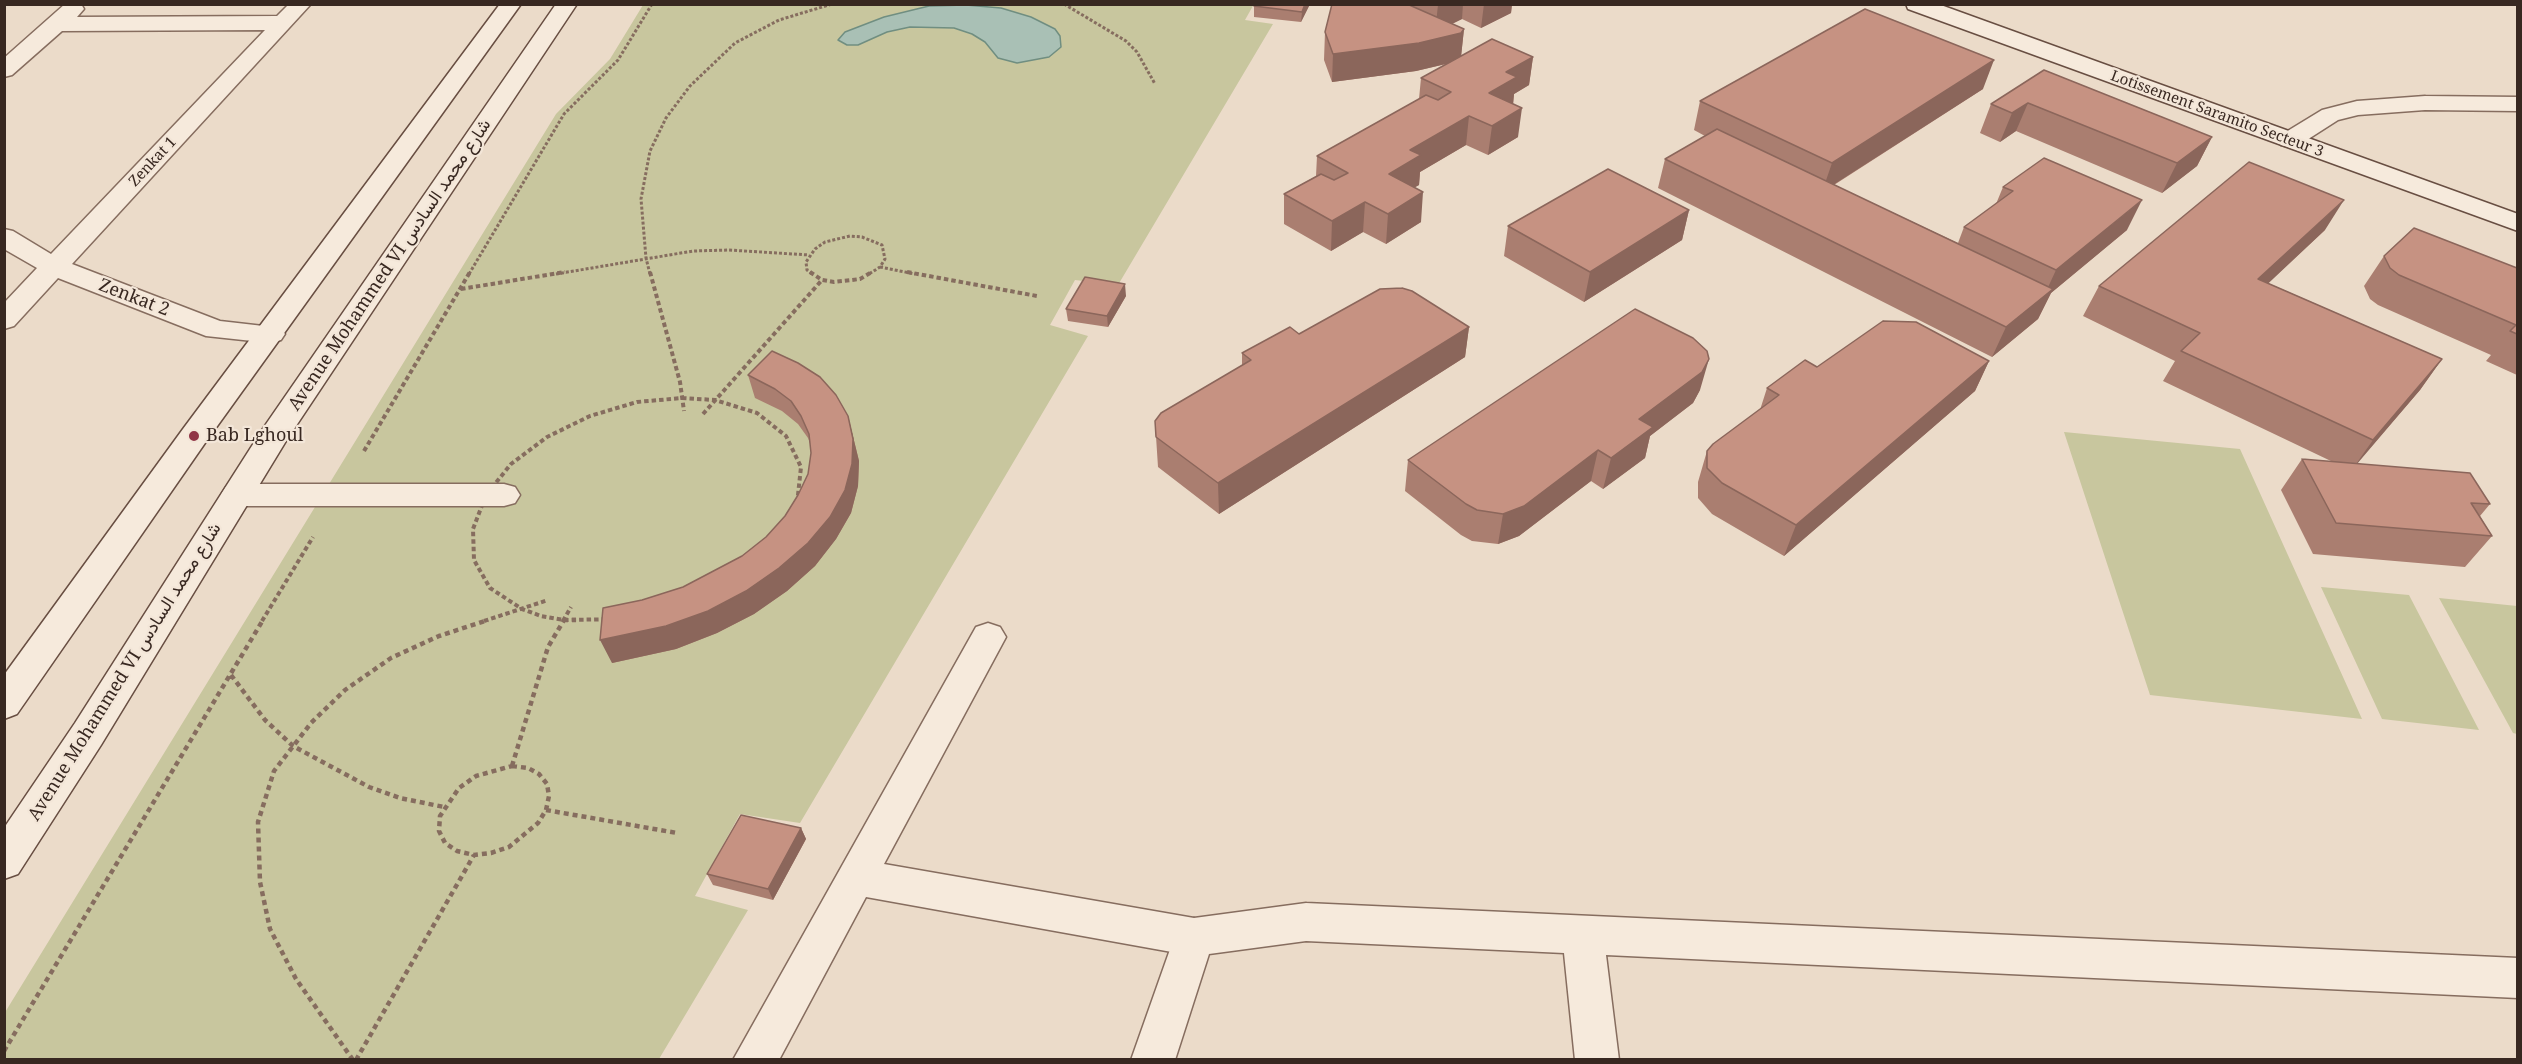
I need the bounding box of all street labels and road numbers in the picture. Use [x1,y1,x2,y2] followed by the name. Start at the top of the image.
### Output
[2108,67,2326,161] street label: Lotissement Saramito Secteur 3
[284,115,496,415] street label: Avenue Mohammed VI شارع محمد السادس
[125,133,181,191] street label: Zenkat 1
[96,275,172,321] street label: Zenkat 2
[24,519,226,825] street label: Avenue Mohammed VI شارع محمد السادس

